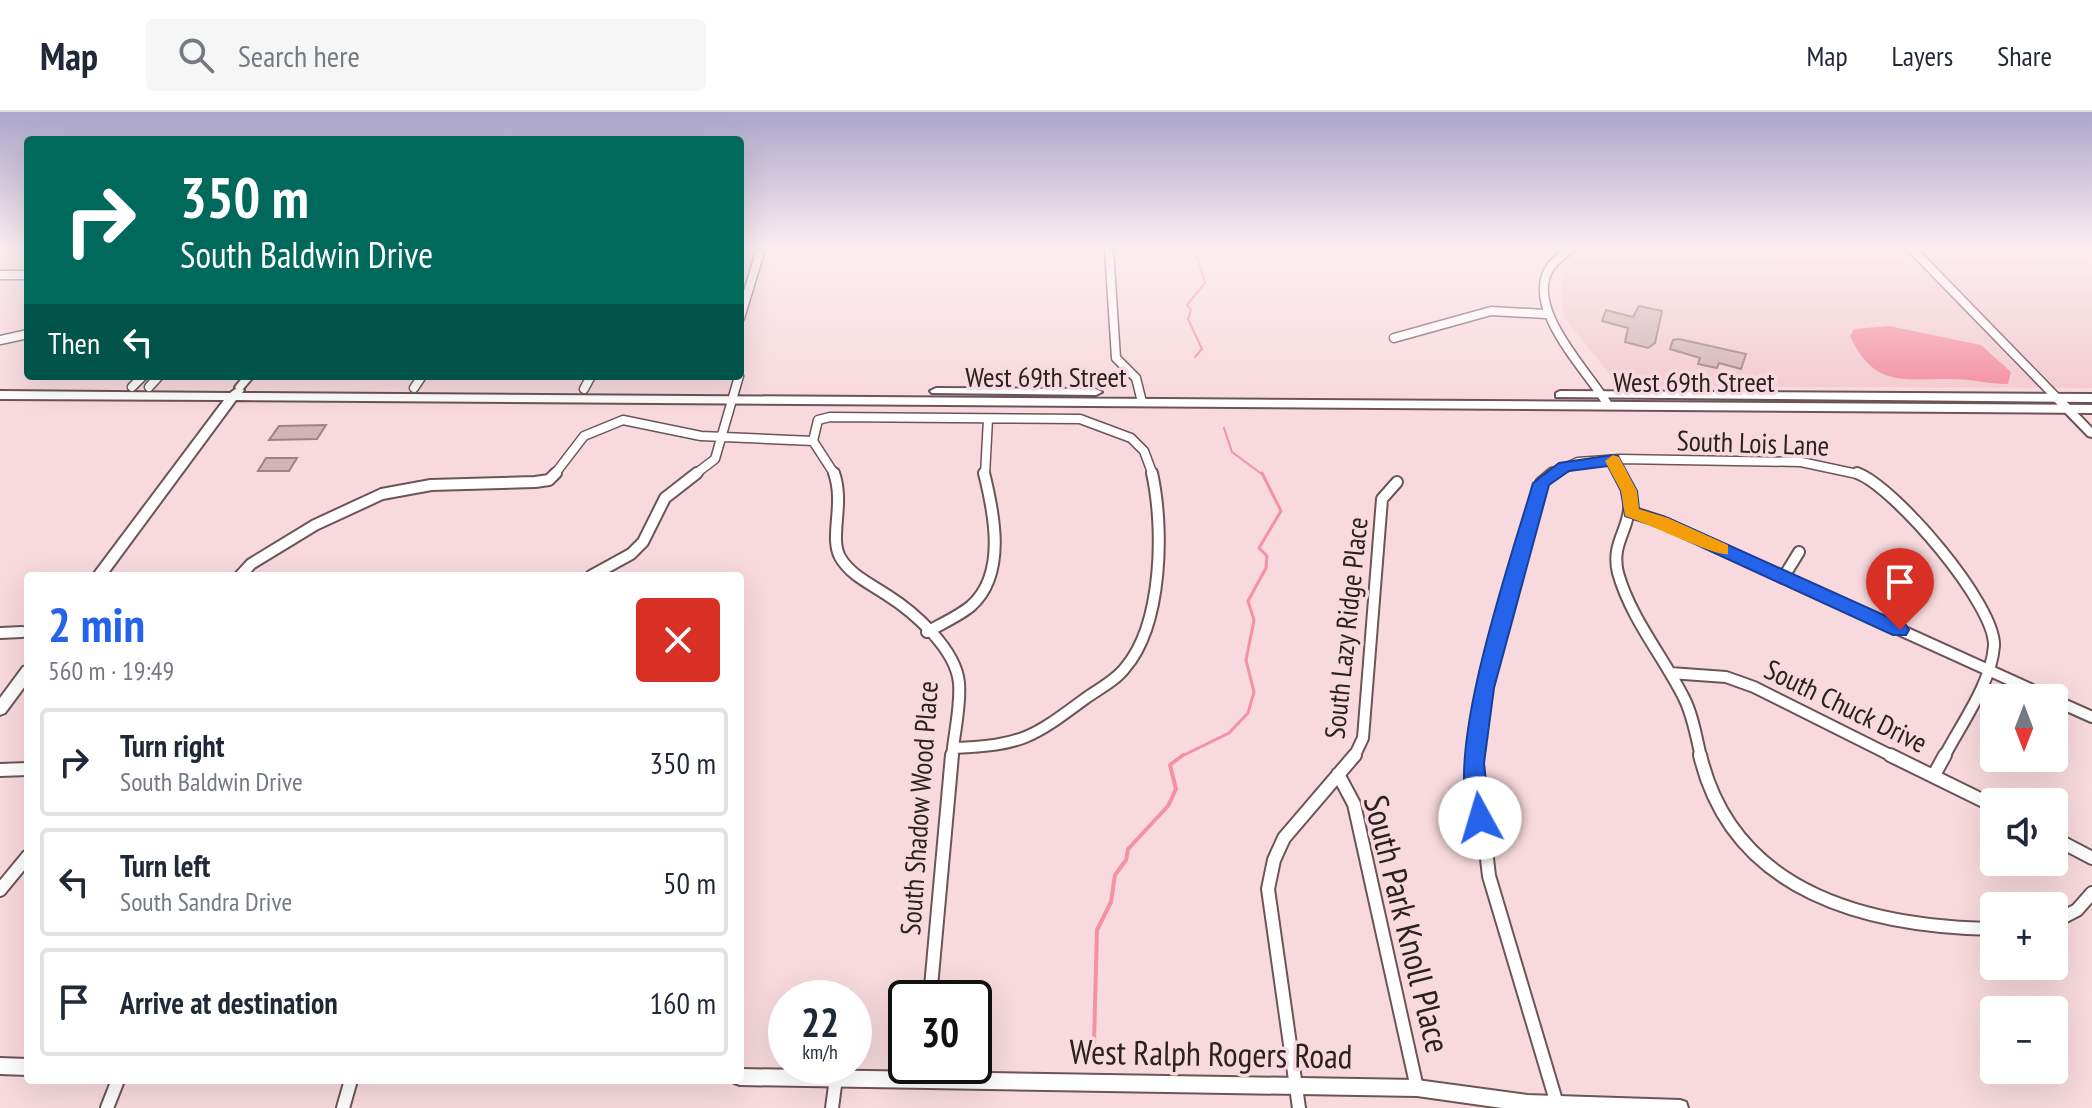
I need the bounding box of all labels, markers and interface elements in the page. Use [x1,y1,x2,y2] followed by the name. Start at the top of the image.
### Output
[146,19,706,91] search box
[40,31,98,80] text: Map
[174,33,218,77] icon: search
[238,36,360,75] text: Search here
[1806,37,1848,74] text: Map
[1892,37,1953,74] text: Layers
[1997,37,2052,74] text: Share
[180,161,309,233] text: 350 m
[48,168,152,272] icon: right
[180,231,433,278] text: South Baldwin Drive
[116,320,160,364] icon: left
[48,323,100,362] text: Then
[965,358,1127,395] street label: West 69th Street
[1613,363,1775,400] street label: West 69th Street
[1676,421,1830,464] street label: South Lois Lane
[1315,515,1376,741] street label: South Lazy Ridge Place
[1866,548,1934,630] pin
[1878,560,1922,604] icon: arrive
[48,593,145,655] text: 2 min
[636,598,720,682] button: close
[1759,650,1934,761] street label: South Chuck Drive
[48,654,174,687] text: 560 m · 19:49
[891,680,946,936] street label: South Shadow Wood Place
[1980,684,2068,772] north arrow
[1980,684,2068,1084] map controls
[120,726,224,765] text: Turn right
[52,740,96,784] icon: right
[650,743,716,782] text: 350 m
[120,765,303,798] text: South Baldwin Drive
[1438,776,1522,860] position arrow
[1980,788,2068,876] button: sound
[1355,791,1461,1057] street label: South Park Knoll Place
[120,846,210,885] text: Turn left
[52,860,96,904] icon: left
[663,863,716,902] text: 50 m
[120,885,292,918] text: South Sandra Drive
[1980,892,2068,980] button: +
[52,980,96,1024] icon: arrive
[888,980,992,1084] speed limit sign: 30
[120,983,338,1022] text: Arrive at destination
[650,983,716,1022] text: 160 m
[801,996,839,1048] text: 22
[1980,996,2068,1084] button: −
[1069,1029,1353,1077] street label: West Ralph Rogers Road
[802,1039,838,1065] text: km/h

